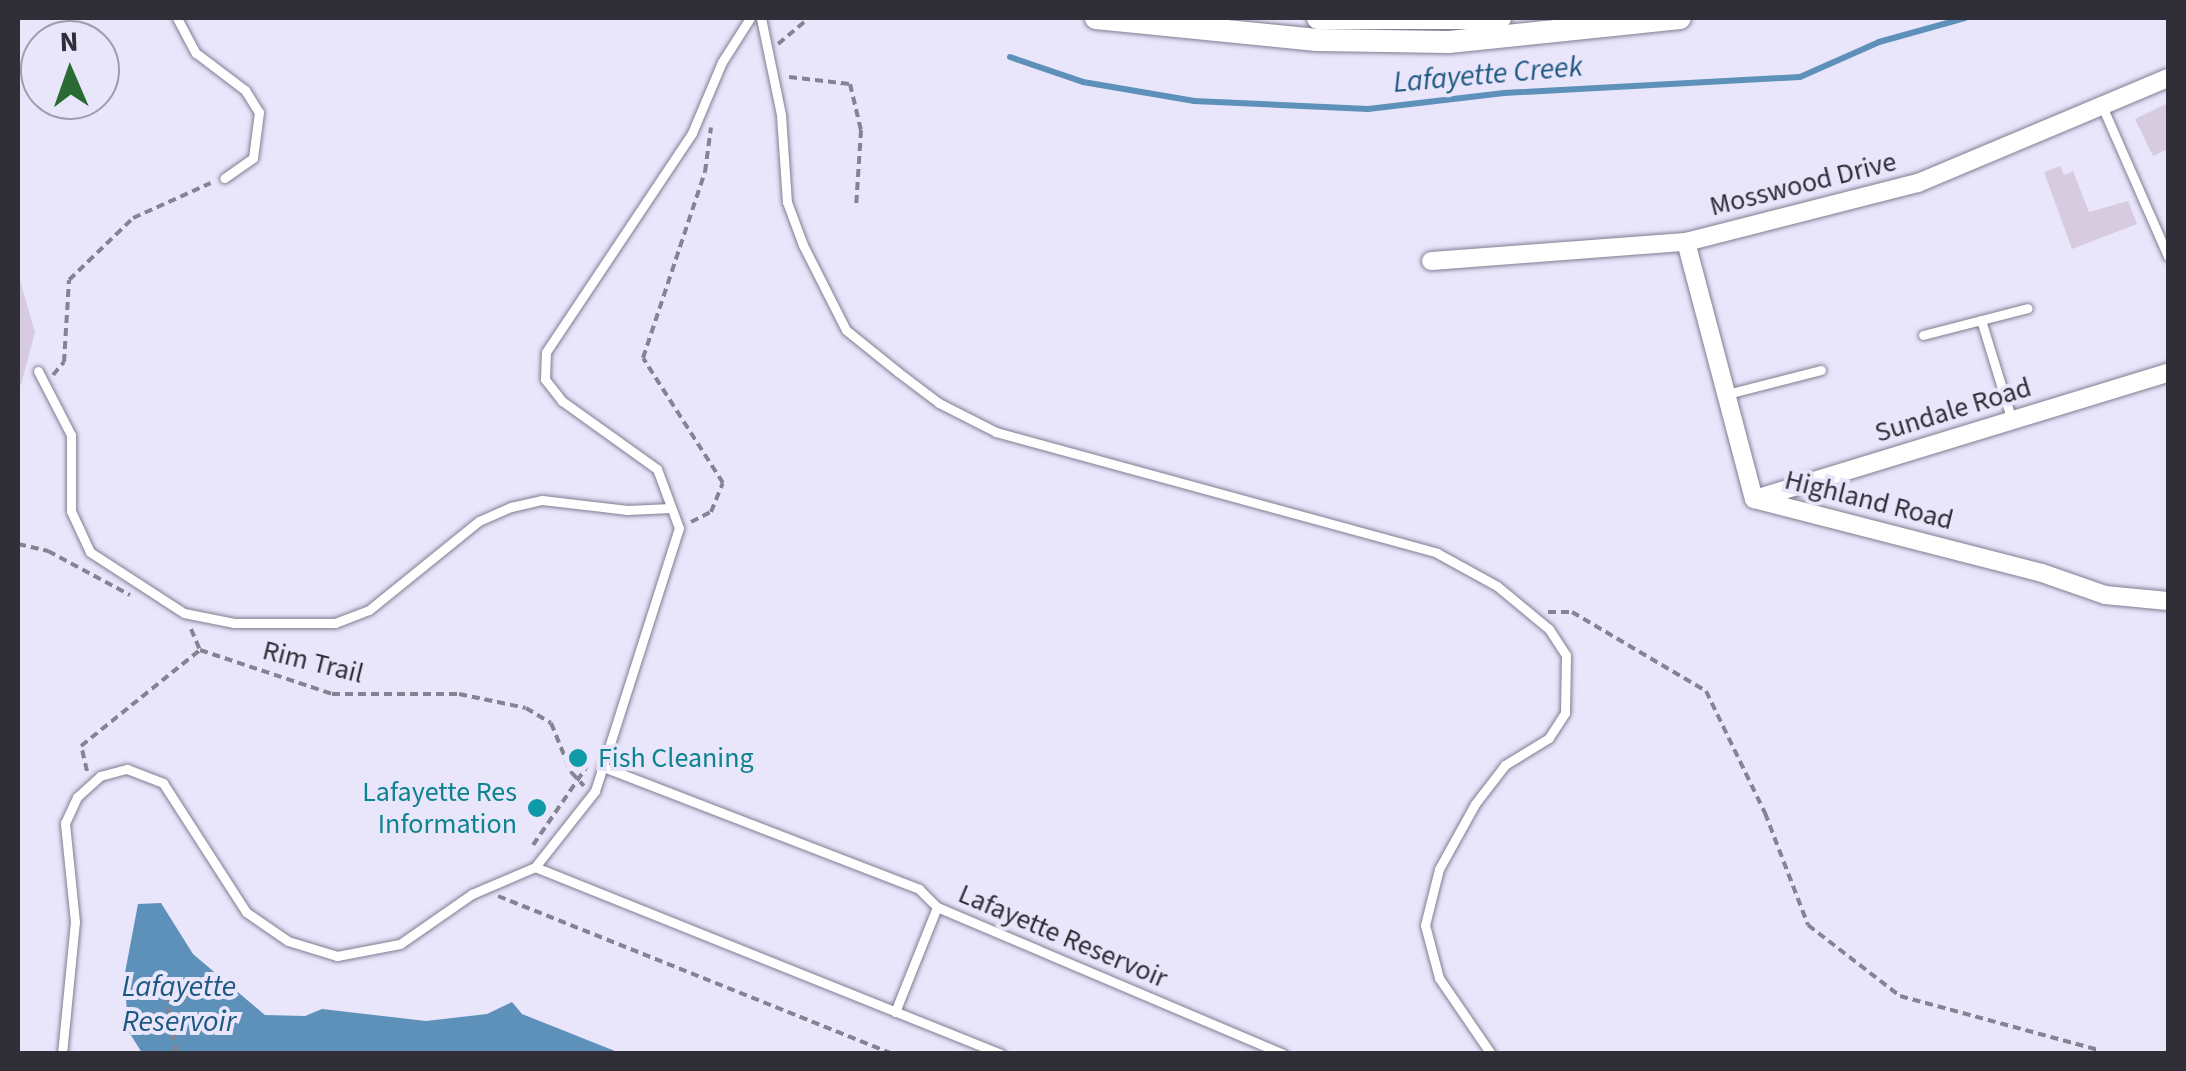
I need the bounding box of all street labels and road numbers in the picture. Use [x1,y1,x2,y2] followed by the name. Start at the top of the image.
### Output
[1706,145,1900,223] street label: Mosswood Drive
[1871,370,2035,450] street label: Sundale Road
[1781,463,1957,537] street label: Highland Road
[259,633,367,691] street label: Rim Trail
[953,877,1173,995] street label: Lafayette Reservoir

